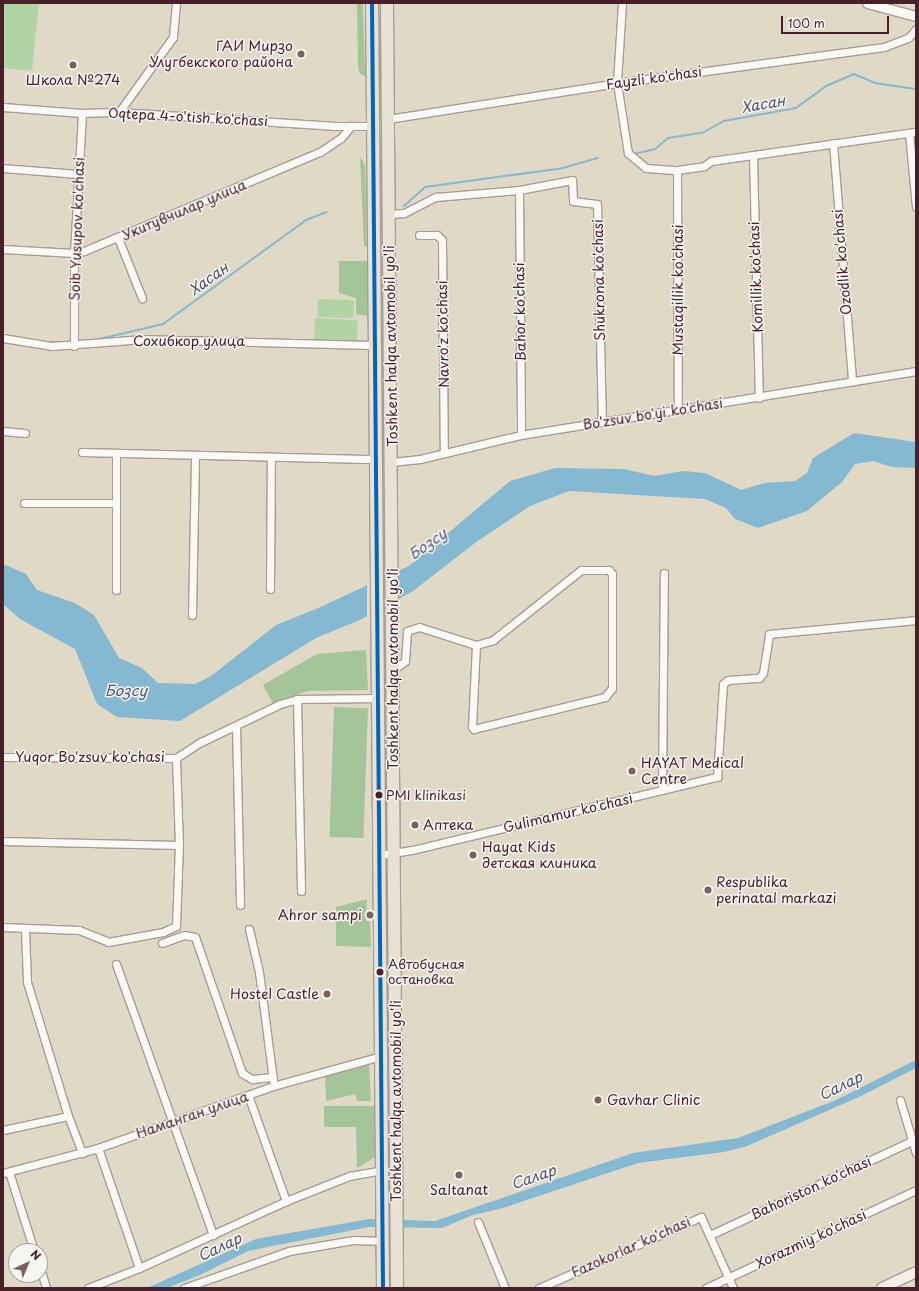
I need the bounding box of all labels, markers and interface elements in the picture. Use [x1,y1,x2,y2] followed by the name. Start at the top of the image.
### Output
[783,8,891,34] scale bar
[788,14,825,32] text: 100 m
[149,38,293,70] place label: ГАИ Мирзо Улугбекского района
[296,49,306,59] marker: ГАИ Мирзо Улугбекского района
[68,60,78,70] marker: Школа №274
[605,63,703,93] street label: Fayzli ko'chasi
[26,72,120,88] place label: Школа №274
[740,90,786,116] water label: Хасан
[107,104,269,130] street label: Oqtepa 4-o'tish ko'chasi
[66,156,88,302] street label: Soib Yusupov ko'chasi
[119,176,249,244] street label: Укитувчилар улица
[829,208,855,316] street label: Ozodlik ko'chasi
[590,219,608,341] street label: Shukrona ko'chasi
[746,221,766,333] street label: Komillik ko'chasi
[670,224,686,356] street label: Mustaqillik ko'chasi
[381,244,401,448] street label: Toshkent halqa avtomobil yo'li
[185,258,231,298] water label: Хасан
[511,262,529,362] street label: Bahor ko'chasi
[434,280,452,388] street label: Navro'z ko'chasi
[133,333,245,349] street label: Сохибкор улица
[582,395,724,433] street label: Bo'zsuv bo'yi ko'chasi
[405,524,449,562] water label: Бозсу
[385,567,401,771] street label: Toshkent halqa avtomobil yo'li
[105,681,147,699] water label: Бозсу
[15,749,165,765] street label: Yuqor Bo'zsuv ko'chasi
[641,755,745,788] place label: HAYAT Medical Centre
[626,765,638,777] marker: HAYAT Medical Centre
[386,787,466,803] place label: PMI klinikasi
[374,790,384,800] marker: PMI klinikasi
[501,790,635,836] street label: Gulimamur ko'chasi
[423,817,473,833] place label: Аптека
[410,820,420,830] marker: Аптека
[482,839,597,872] place label: Hayat Kids детская клиника
[467,849,479,861] marker: Hayat Kids детская клиника
[716,874,838,906] place label: Respublika perinatal markazi
[703,885,713,895] marker: Respublika perinatal markazi
[277,907,362,923] place label: Ahror sampi
[365,910,375,920] marker: Ahror sampi
[388,957,465,988] place label: Автобусная остановка
[375,967,385,977] marker: Автобусная остановка
[229,986,319,1002] place label: Hostel Castle
[322,989,332,999] marker: Hostel Castle
[388,999,404,1203] street label: Toshkent halqa avtomobil yo'li
[815,1067,865,1103] water label: Салар
[133,1088,251,1142] street label: Наманган улица
[607,1092,700,1108] place label: Gavhar Clinic
[592,1094,604,1106] marker: Gavhar Clinic
[748,1153,874,1223] street label: Bahoriston ko'chasi
[508,1160,558,1192] water label: Салар
[454,1170,464,1180] marker: Saltanat
[430,1182,488,1198] place label: Saltanat
[753,1206,869,1272] street label: Xorazmiy ko'chasi
[569,1213,693,1281] street label: Fazokorlar ko'chasi
[194,1228,244,1264] water label: Салар
[8,1243,48,1283] north arrow
[27,1246,45,1264] text: N

